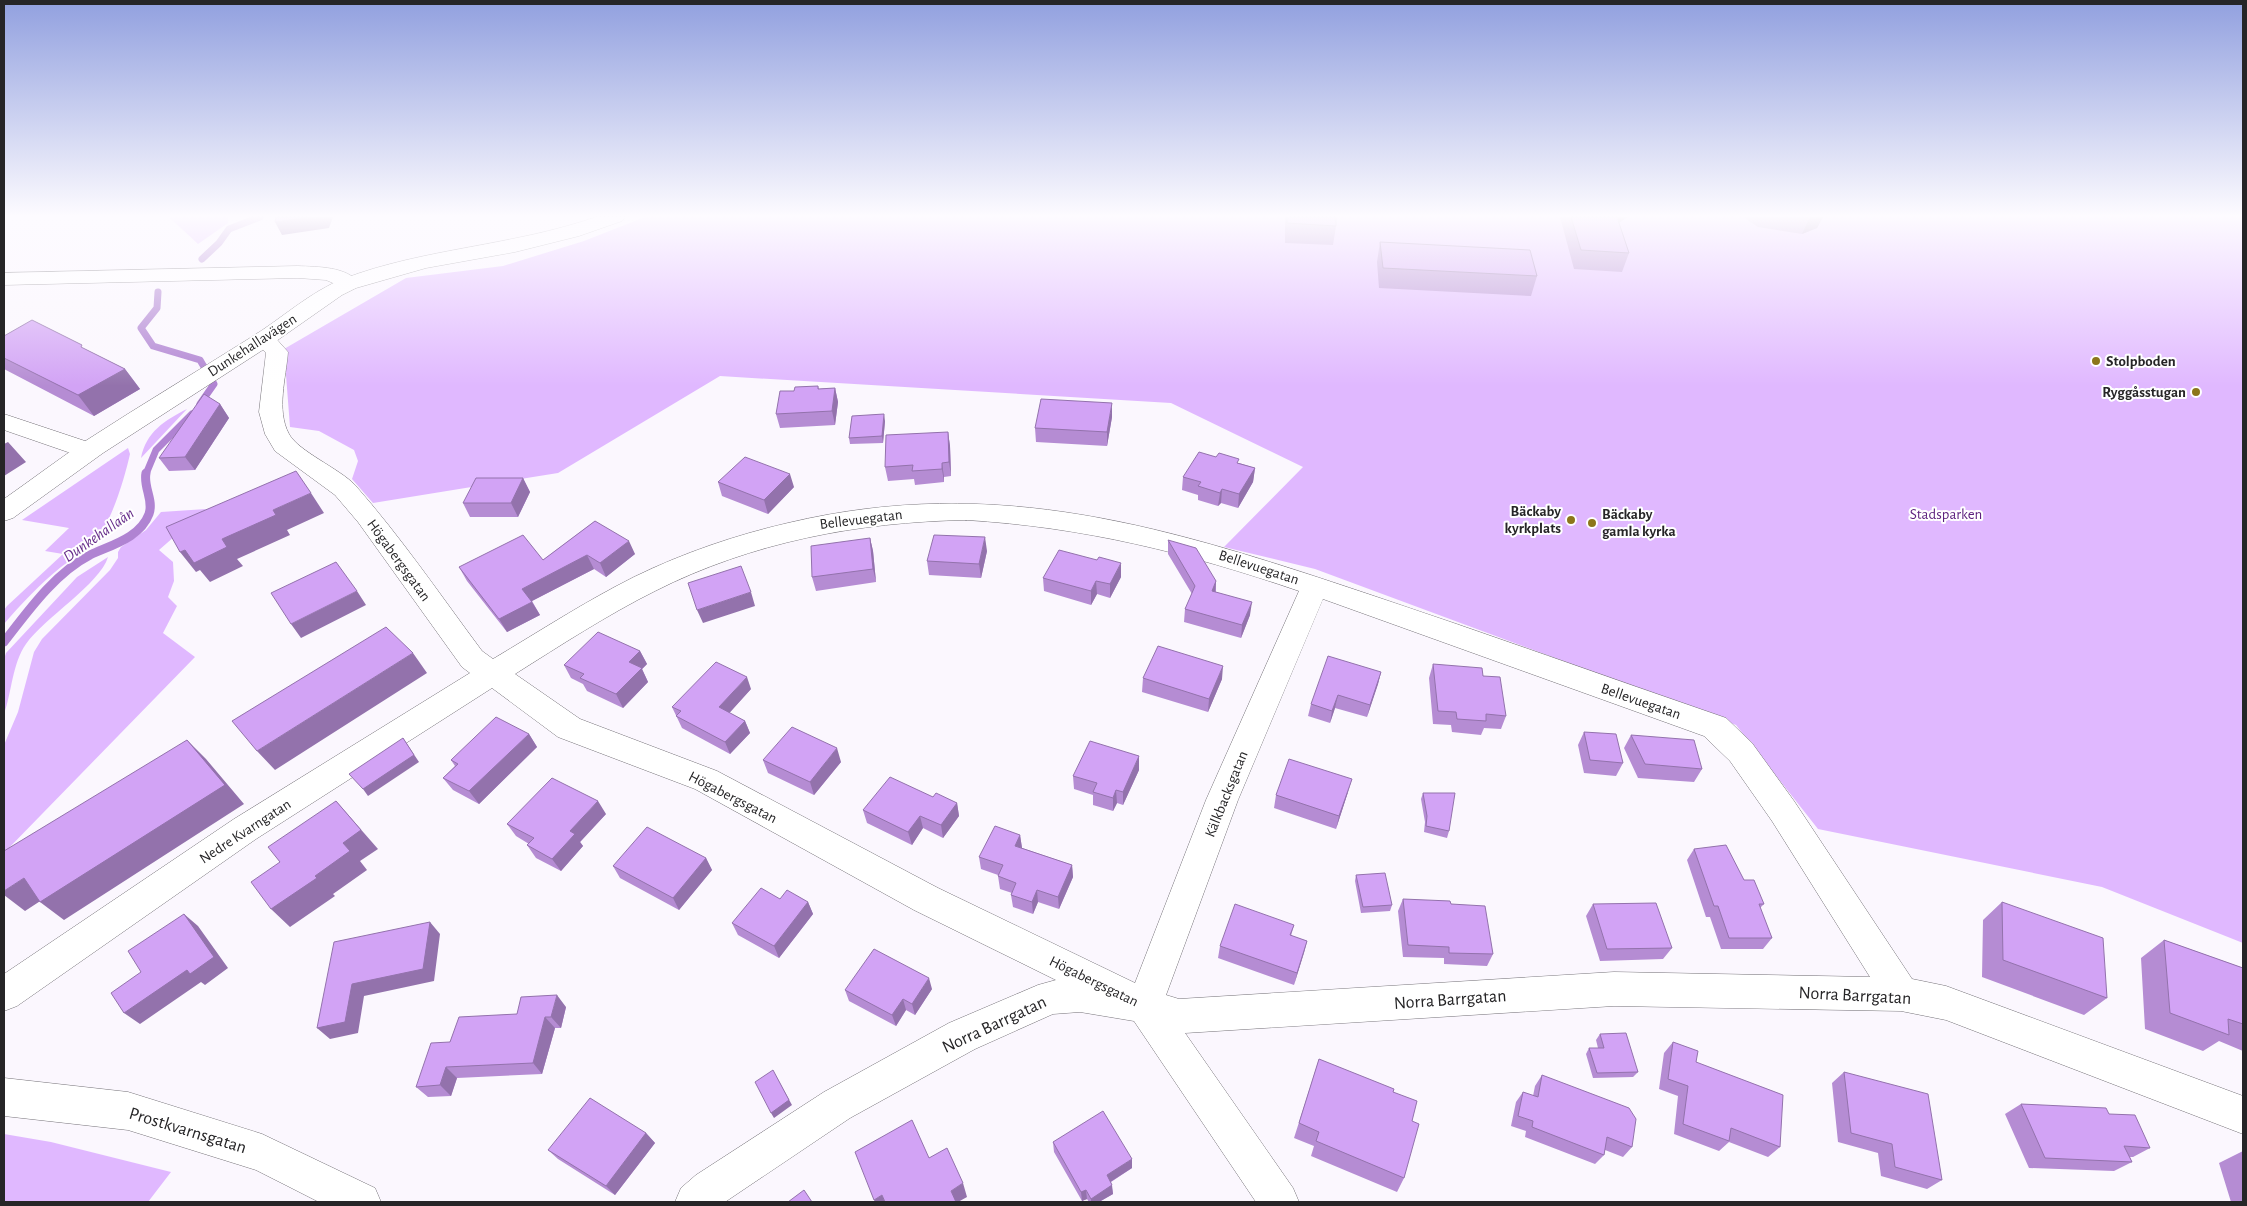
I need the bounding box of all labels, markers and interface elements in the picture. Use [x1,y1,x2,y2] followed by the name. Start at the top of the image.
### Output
[205,311,299,380] street label: Dunkehallavägen
[2106,354,2176,369] place label: Stolpboden
[2090,355,2102,367] marker: Stolpboden
[2102,385,2186,400] place label: Ryggåsstugan
[2190,386,2202,398] marker: Ryggåsstugan
[1505,504,1561,536] place label: Bäckaby kyrkplats
[60,505,137,565] water label: Dunkehallaån
[819,507,903,532] street label: Bellevuegatan
[1602,507,1676,539] place label: Bäckaby gamla kyrka
[1910,507,1982,522] park label: Stadsparken
[1565,514,1577,526] marker: Bäckaby kyrkplats
[364,517,433,604] street label: Högabergsgatan
[1586,517,1598,529] marker: Bäckaby gamla kyrka
[1217,547,1301,587] street label: Bellevuegatan
[1599,681,1683,722] street label: Bellevuegatan
[1202,749,1251,839] street label: Kälkbacksgatan
[686,769,779,826] street label: Högabergsgatan
[197,796,294,866] street label: Nedre Kvarngatan
[1047,953,1141,1009] street label: Högabergsgatan
[1798,984,1912,1008] street label: Norra Barrgatan
[1393,987,1507,1013] street label: Norra Barrgatan
[940,993,1049,1057] street label: Norra Barrgatan
[127,1105,248,1157] street label: Prostkvarnsgatan

